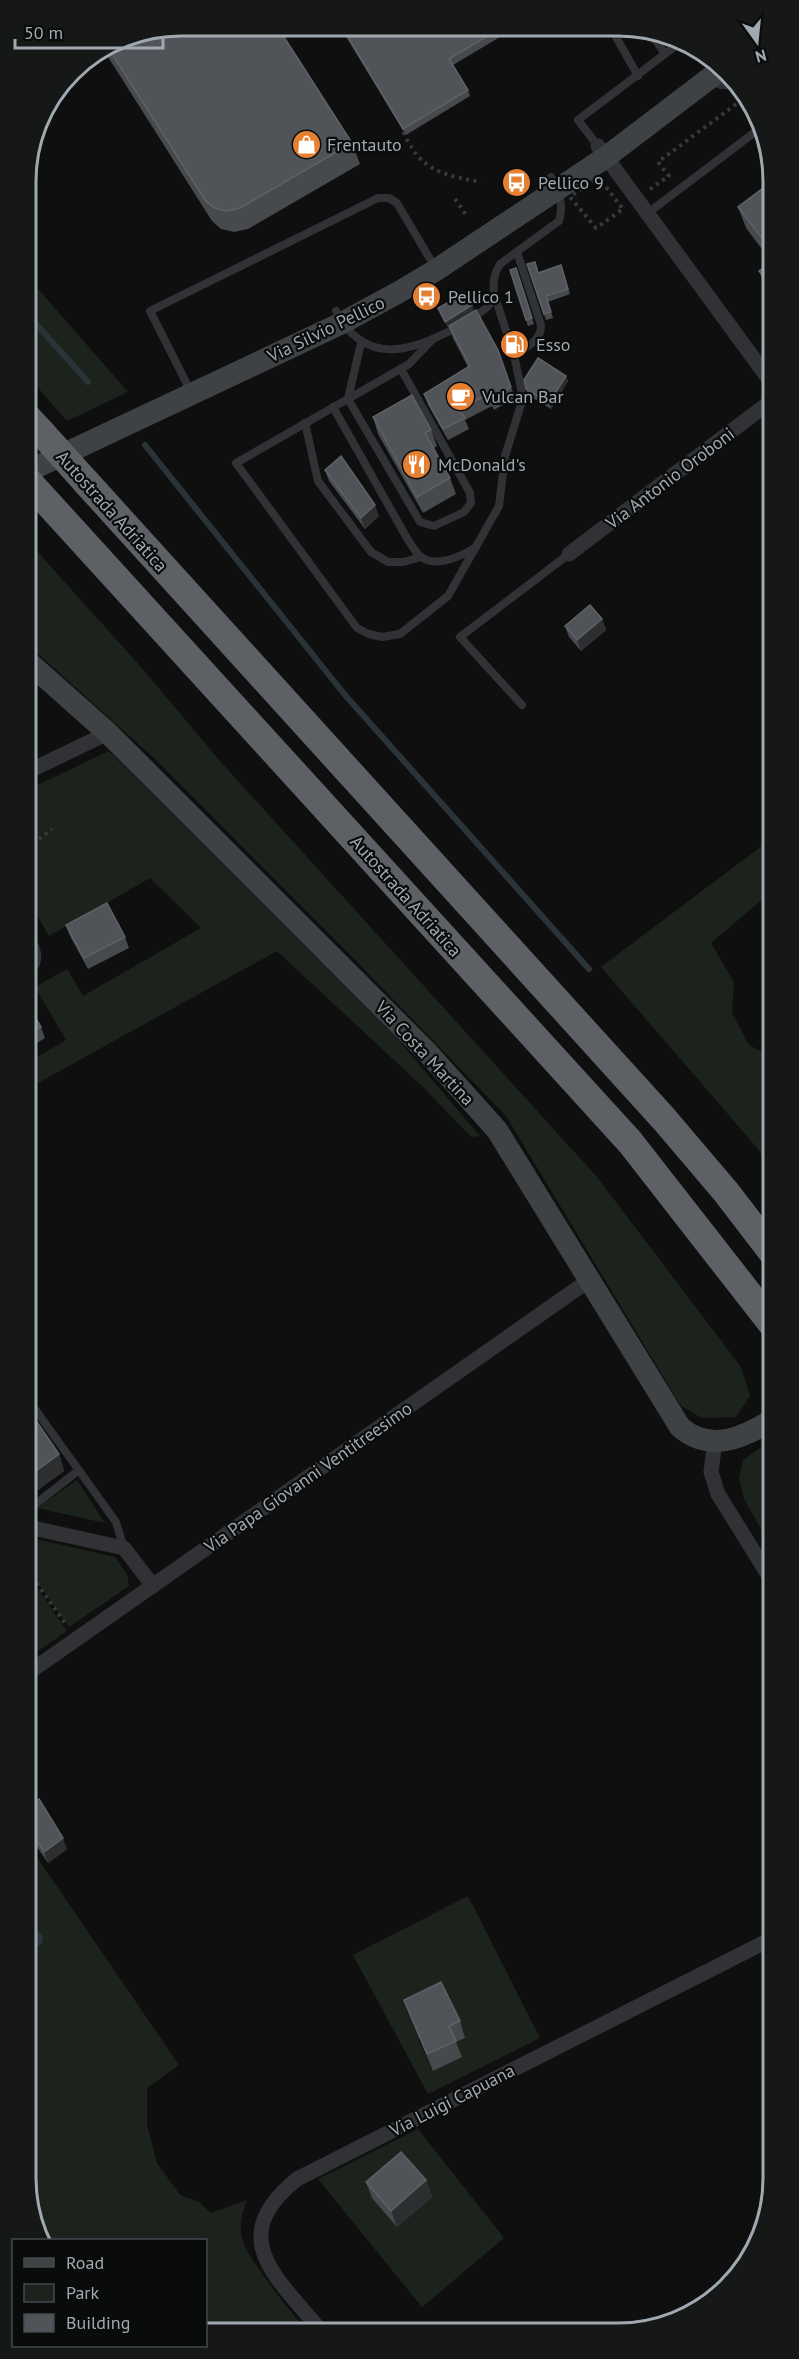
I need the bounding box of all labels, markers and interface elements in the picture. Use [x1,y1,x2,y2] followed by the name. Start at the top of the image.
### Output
[15,12,164,50] scale bar
[727,12,787,72] north arrow
[24,21,63,44] text: 50 m
[753,45,769,68] text: N
[290,128,322,160] shop icon: Frentauto
[327,133,402,156] place label: Frentauto
[501,166,533,198] bus stop icon: Pellico 9
[538,171,604,194] place label: Pellico 9
[411,280,443,312] bus stop icon: Pellico 1
[448,285,514,308] place label: Pellico 1
[263,291,388,368] street label: Via Silvio Pellico
[499,328,531,360] fuel station icon: Esso
[536,333,570,356] place label: Esso
[445,380,477,412] cafe icon: Vulcan Bar
[481,385,564,408] place label: Vulcan Bar
[600,422,739,535] street label: Via Antonio Oroboni
[51,446,173,576] street label: Autostrada Adriatica
[401,448,433,480] restaurant icon: McDonald's
[438,453,526,476] place label: McDonald's
[345,831,467,961] street label: Autostrada Adriatica
[370,995,479,1110] street label: Via Costa Martina
[199,1396,416,1558] street label: Via Papa Giovanni Ventitreesimo
[385,2059,519,2142] street label: Via Luigi Capuana
[12,2239,207,2347] legend
[66,2251,104,2274] text: Road
[66,2281,99,2304] text: Park
[66,2311,130,2334] text: Building

